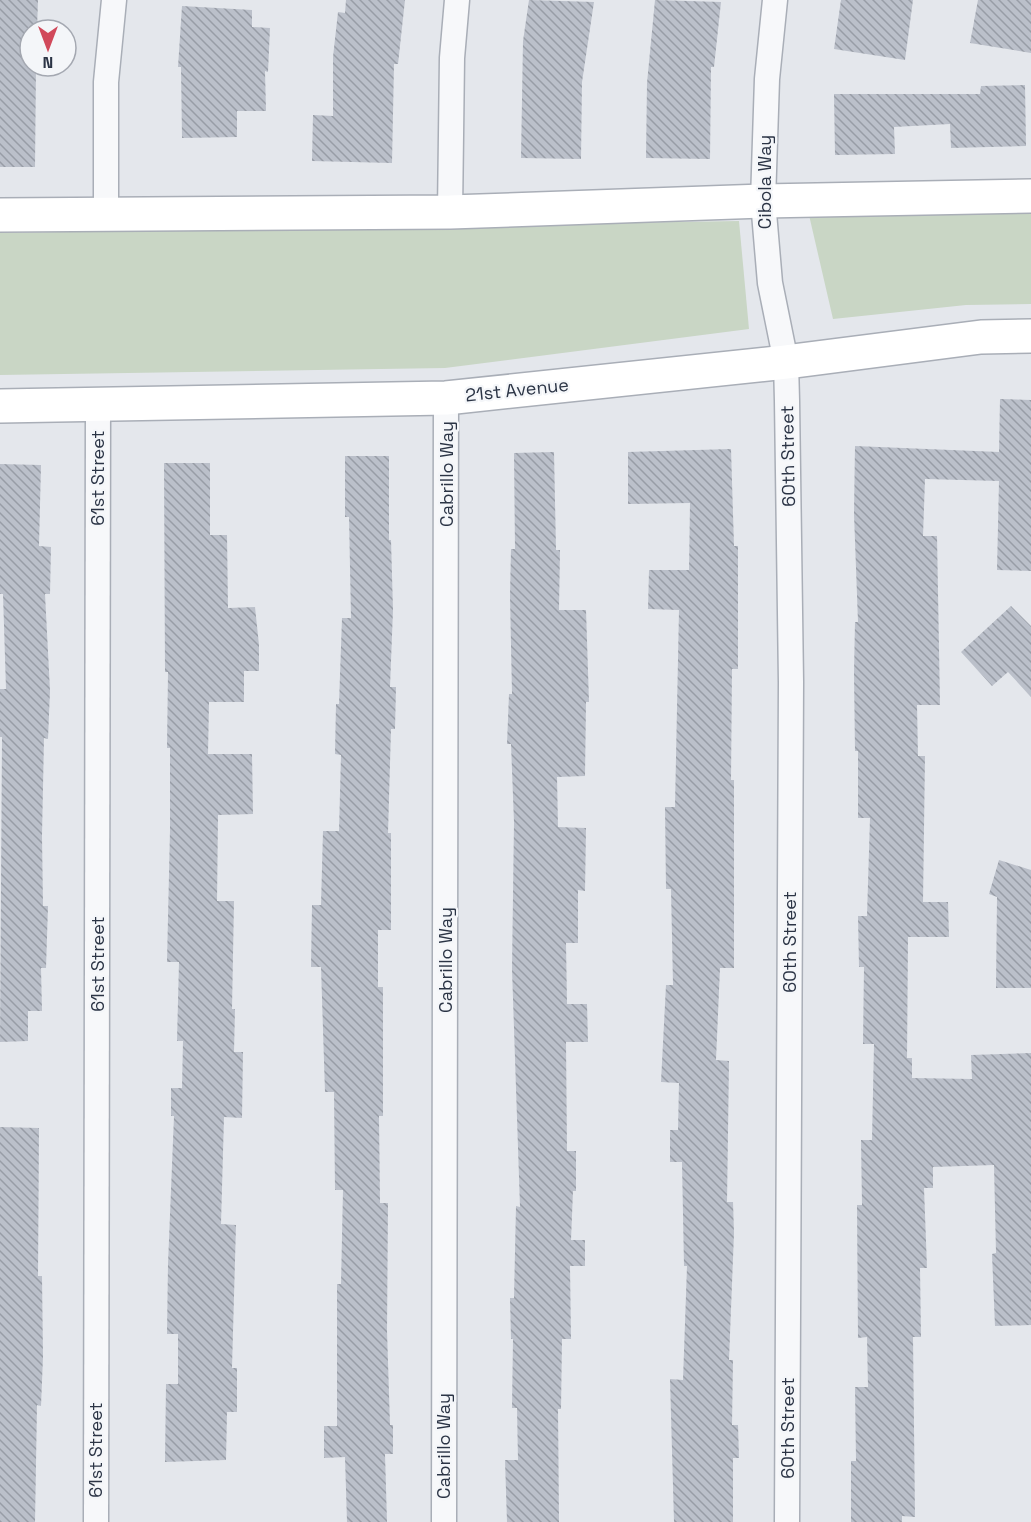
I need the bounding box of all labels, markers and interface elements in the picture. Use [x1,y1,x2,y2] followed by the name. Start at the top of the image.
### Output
[18,18,78,78] north arrow
[43,52,53,73] text: N
[753,135,776,229] street label: Cibola Way
[464,373,570,406] street label: 21st Avenue
[775,405,800,507] street label: 60th Street
[435,421,458,527] street label: Cabrillo Way
[86,430,109,526] street label: 61st Street
[778,891,801,993] street label: 60th Street
[434,907,457,1013] street label: Cabrillo Way
[86,916,109,1012] street label: 61st Street
[776,1377,799,1479] street label: 60th Street
[432,1393,455,1499] street label: Cabrillo Way
[84,1402,107,1498] street label: 61st Street

